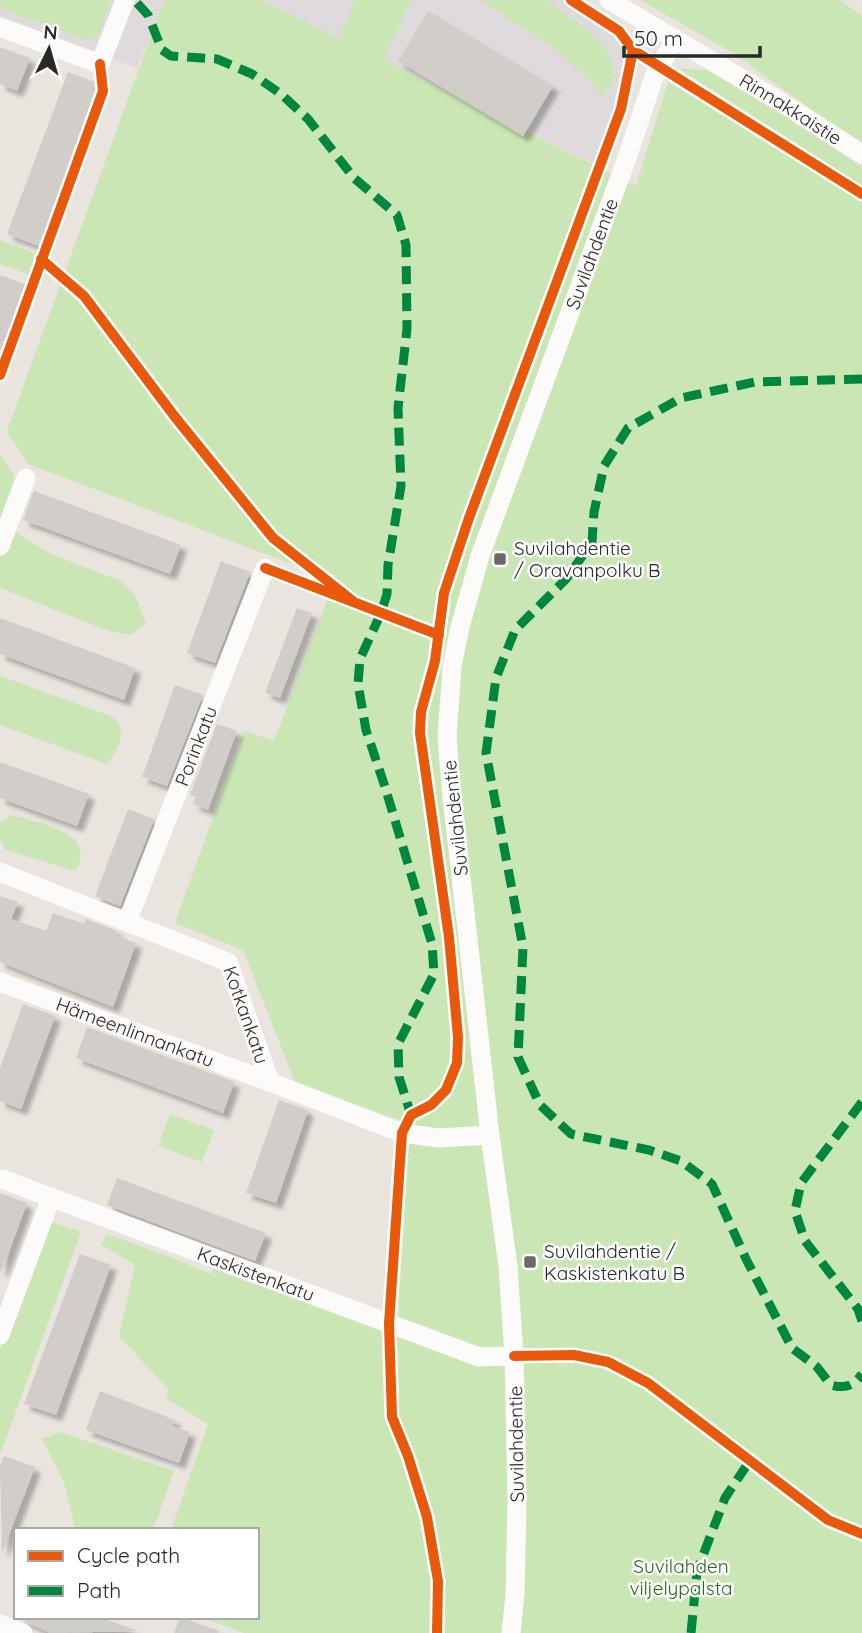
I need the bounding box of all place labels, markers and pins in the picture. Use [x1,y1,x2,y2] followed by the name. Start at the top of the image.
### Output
[514,536,660,582] place label: Suvilahdentie / Oravanpolku B
[492,551,508,567] marker: Suvilahdentie / Oravanpolku B
[544,1239,685,1285] place label: Suvilahdentie / Kaskistenkatu B
[522,1254,538,1270] marker: Suvilahdentie / Kaskistenkatu B

